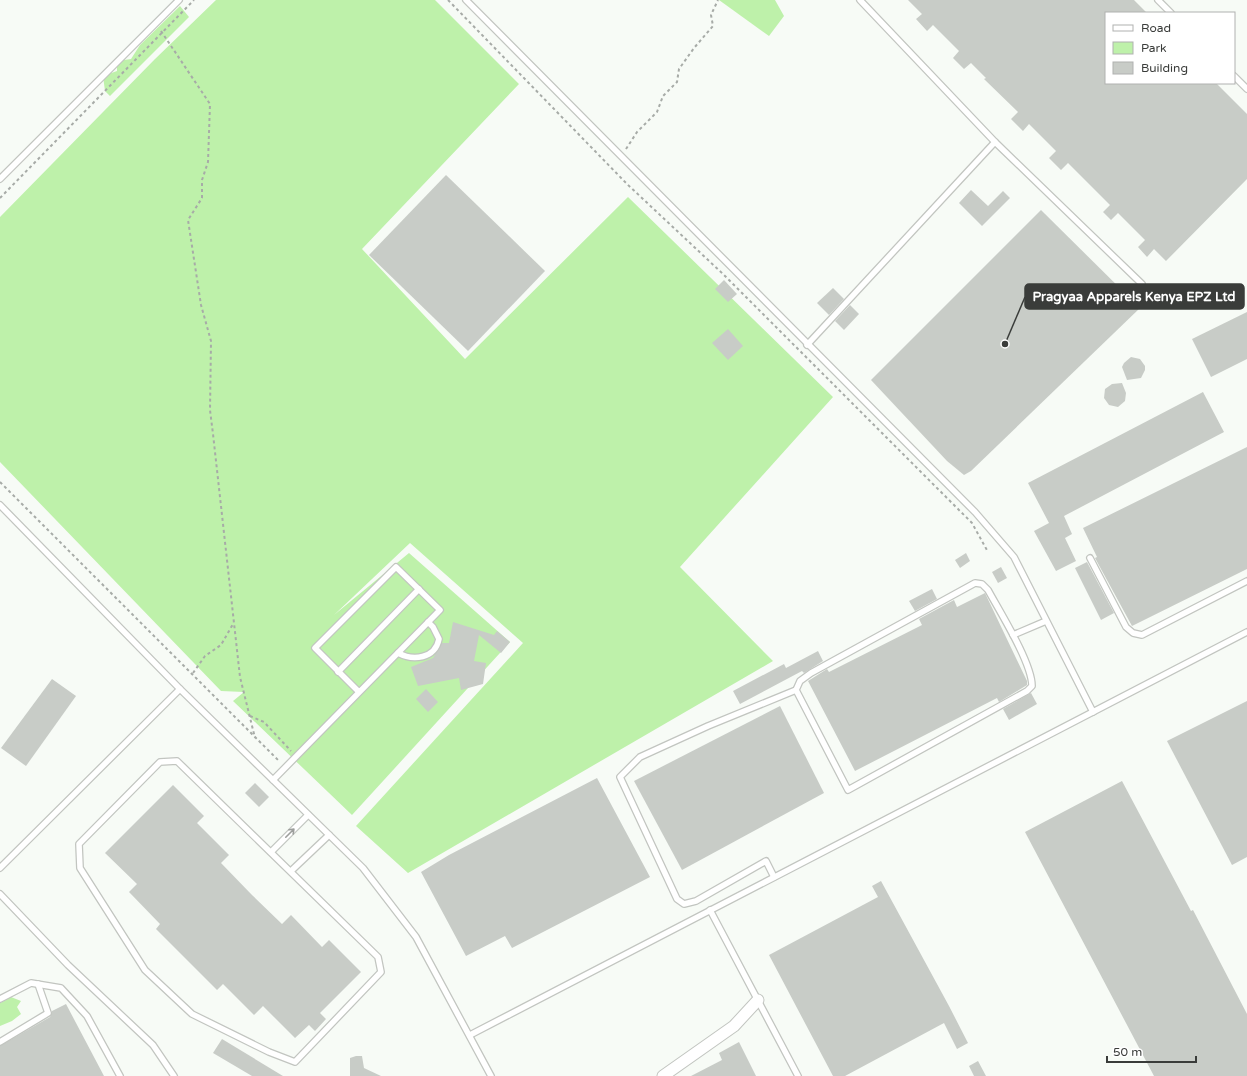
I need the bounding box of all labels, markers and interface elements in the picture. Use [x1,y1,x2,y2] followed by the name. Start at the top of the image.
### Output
[1105,12,1235,84] legend
[1141,21,1171,35] text: Road
[1141,41,1167,55] text: Park
[1141,61,1188,75] text: Building
[1025,284,1244,309] callout: Pragyaa Apparels Kenya EPZ Ltd
[1032,289,1236,305] text: Pragyaa Apparels Kenya EPZ Ltd
[285,828,295,838] one-way arrow
[1107,1038,1196,1064] scale bar
[1113,1045,1142,1059] text: 50 m

